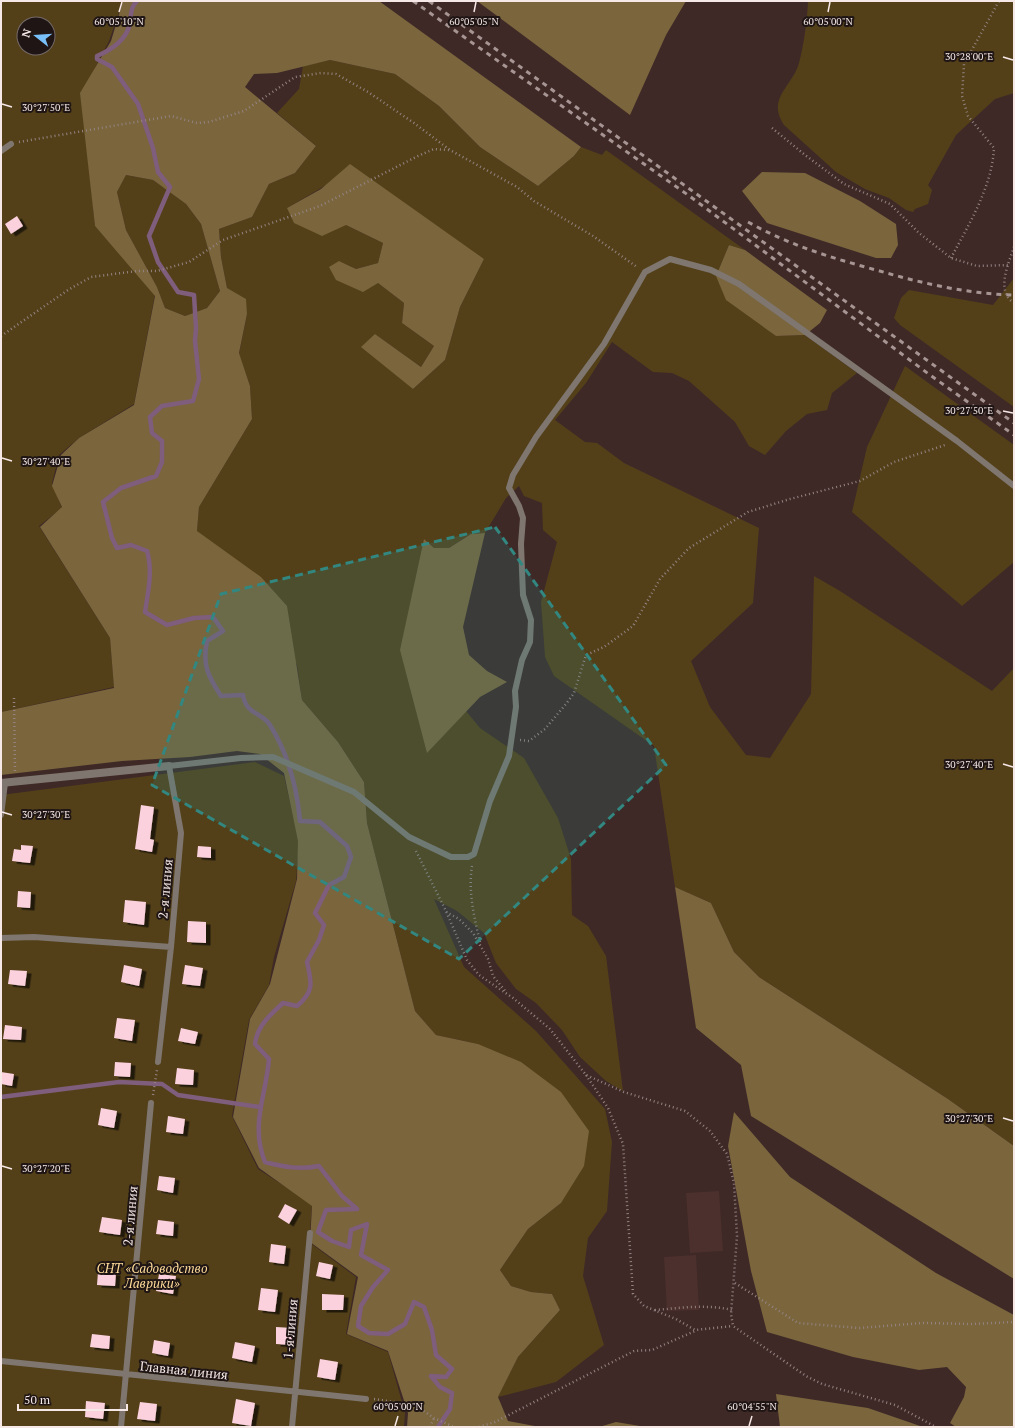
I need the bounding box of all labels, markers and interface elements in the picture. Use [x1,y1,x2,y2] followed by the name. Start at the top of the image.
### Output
[94,15,144,28] text: 60°05'10"N
[449,15,499,28] text: 60°05'05"N
[803,15,853,28] text: 60°05'00"N
[16,16,56,56] north arrow
[19,26,35,39] text: N
[945,50,993,63] text: 30°28'00"E
[22,101,70,114] text: 30°27'50"E
[945,404,993,417] text: 30°27'50"E
[22,455,70,468] text: 30°27'40"E
[945,758,993,771] text: 30°27'40"E
[22,808,70,821] text: 30°27'30"E
[153,858,177,920] street label: 2-я линия
[945,1112,993,1125] text: 30°27'30"E
[22,1162,70,1175] text: 30°27'20"E
[118,1185,142,1247] street label: 2-я линия
[96,1259,208,1292] park label: СНТ «Садоводство Лаврики»
[278,1298,302,1360] street label: 1-я линия
[139,1356,229,1384] street label: Главная линия
[18,1386,127,1412] scale bar
[24,1392,51,1407] text: 50 m
[373,1400,423,1413] text: 60°05'00"N
[727,1400,777,1413] text: 60°04'55"N

